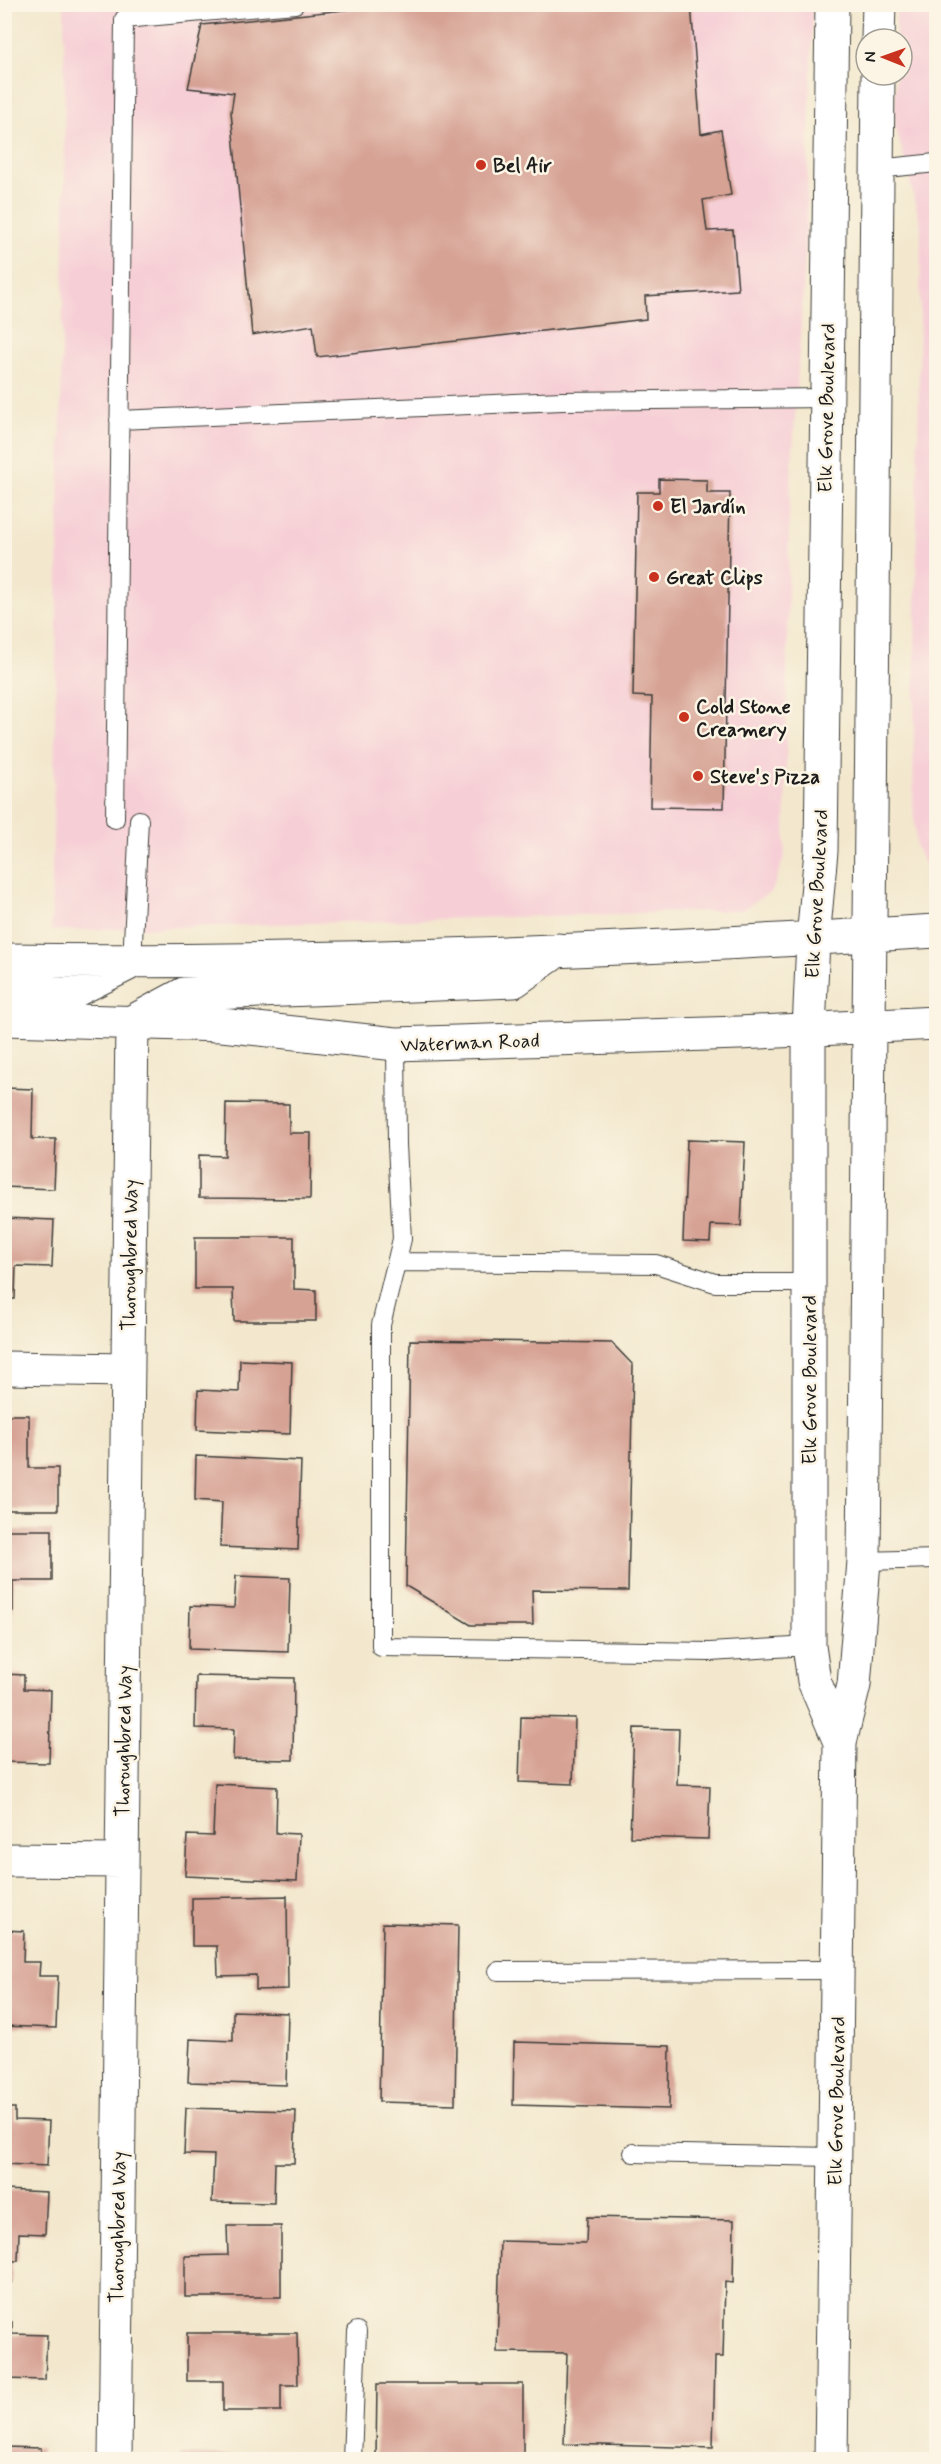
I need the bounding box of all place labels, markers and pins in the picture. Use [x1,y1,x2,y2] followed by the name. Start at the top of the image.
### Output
[493,153,552,180] place label: Bel Air
[474,158,488,172] marker: Bel Air
[670,494,745,521] place label: El Jardín
[651,499,665,513] marker: El Jardín
[666,565,763,592] place label: Great Clips
[647,570,661,584] marker: Great Clips
[696,694,791,744] place label: Cold Stone Creamery
[677,710,691,724] marker: Cold Stone Creamery
[710,764,820,791] place label: Steve's Pizza
[691,769,705,783] marker: Steve's Pizza

